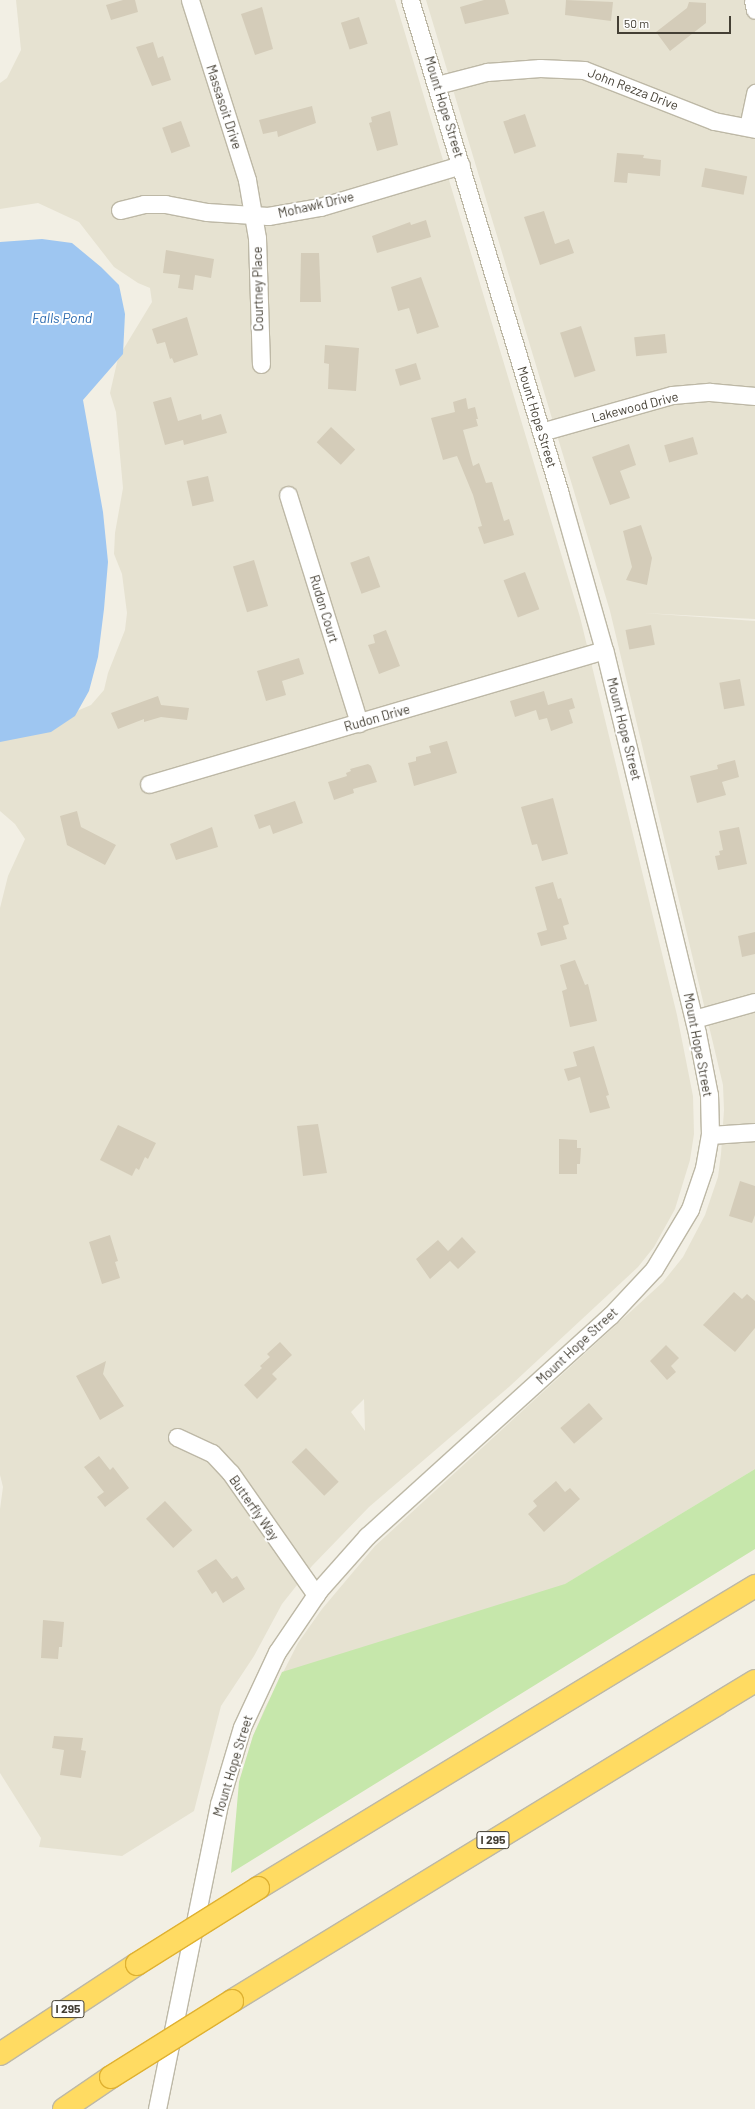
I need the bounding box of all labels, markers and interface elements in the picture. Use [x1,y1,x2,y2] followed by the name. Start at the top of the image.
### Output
[619,8,733,34] scale bar
[624,16,649,30] text: 50 m
[421,54,467,160] street label: Mount Hope Street
[203,63,245,151] street label: Massasoit Drive
[585,65,681,113] street label: John Rezza Drive
[277,189,355,221] street label: Mohawk Drive
[249,246,267,332] street label: Courtney Place
[32,310,92,326] water label: Falls Pond
[514,364,560,470] street label: Mount Hope Street
[590,389,680,425] street label: Lakewood Drive
[306,573,342,645] street label: Rudon Court
[604,676,644,782] street label: Mount Hope Street
[342,701,412,735] street label: Rudon Drive
[680,992,716,1098] street label: Mount Hope Street
[533,1304,621,1388] street label: Mount Hope Street
[226,1473,282,1543] street label: Butterfly Way
[210,1713,256,1819] street label: Mount Hope Street
[476,1830,510,1850] road number: I 295
[51,1999,85,2019] road number: I 295

